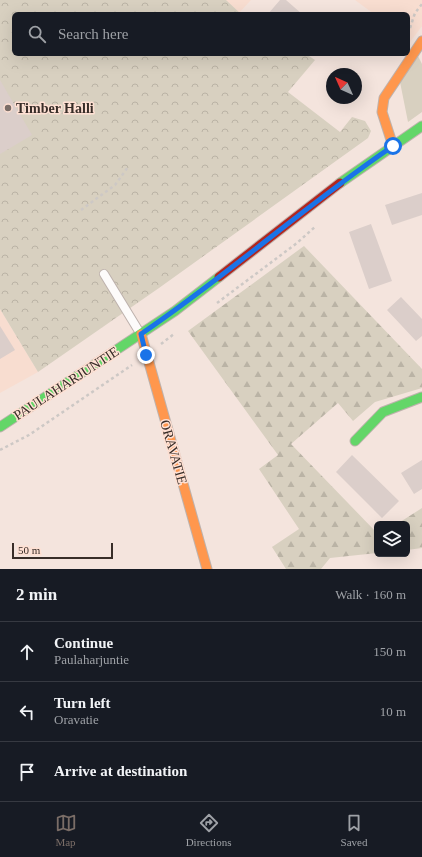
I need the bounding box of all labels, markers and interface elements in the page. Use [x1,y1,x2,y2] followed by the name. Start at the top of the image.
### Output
[12,12,410,56] search box
[26,23,48,45] icon: search
[58,26,128,42] text: Search here
[326,68,362,104] north arrow
[16,101,94,116] place label: Timber Halli
[3,103,13,113] marker: Timber Halli
[384,137,402,155] route start
[11,344,122,423] street label: PAULAHARJUNTIE
[137,346,155,364] route end
[157,418,190,486] street label: ORAVATIE
[374,521,410,557] map controls
[374,521,410,557] button: layers
[12,541,113,560] scale bar
[18,544,40,556] text: 50 m
[16,585,57,604] text: 2 min
[335,587,406,602] text: Walk · 160 m
[54,635,113,651] text: Continue
[16,641,38,663] icon: ahead
[373,644,406,659] text: 150 m
[54,652,129,667] text: Paulaharjuntie
[54,695,111,711] text: Turn left
[16,701,38,723] icon: left
[380,704,406,719] text: 10 m
[54,712,99,727] text: Oravatie
[16,761,38,783] icon: arrive
[54,763,187,779] text: Arrive at destination
[55,812,77,848] tab: Map
[186,812,231,848] tab: Directions
[341,812,367,848] tab: Saved

